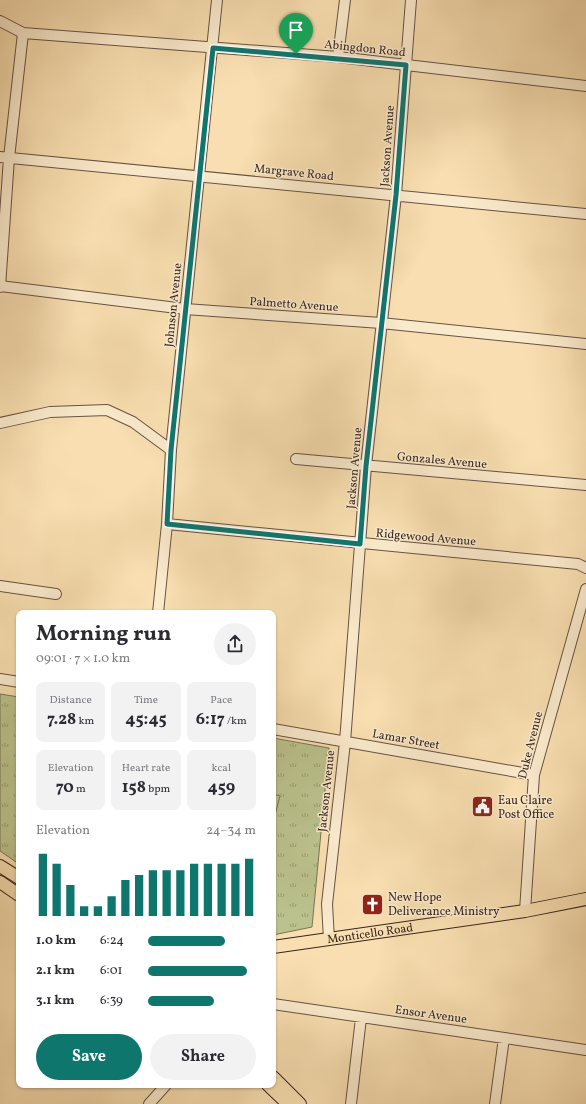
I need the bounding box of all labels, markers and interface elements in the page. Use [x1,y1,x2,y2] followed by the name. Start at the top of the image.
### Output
[279,13,313,54] pin
[285,19,307,41] icon: arrive
[323,37,407,61] street label: Abingdon Road
[377,104,399,187] street label: Jackson Avenue
[253,161,335,185] street label: Margrave Road
[162,262,186,348] street label: Johnson Avenue
[249,294,339,316] street label: Palmetto Avenue
[343,426,367,510] street label: Jackson Avenue
[396,449,488,473] street label: Gonzales Avenue
[375,526,477,550] street label: Ridgewood Avenue
[36,619,171,650] text: Morning run
[214,623,256,665] button: share
[36,650,130,668] text: 09:01 · 7 × 1.0 km
[50,693,92,708] text: Distance
[134,693,158,708] text: Time
[210,693,232,708] text: Pace
[47,708,76,731] text: 7.28
[125,708,167,731] text: 45:45
[196,708,225,731] text: 6:17
[515,709,547,781] street label: Duke Avenue
[76,714,94,729] text: km
[225,714,247,729] text: /km
[371,726,441,754] street label: Lamar Street
[315,749,339,833] street label: Jackson Avenue
[48,761,94,776] text: Elevation
[122,761,170,776] text: Heart rate
[212,761,231,776] text: kcal
[56,776,74,799] text: 70
[122,776,146,799] text: 158
[208,776,235,799] text: 459
[74,782,86,797] text: m
[146,782,170,797] text: bpm
[498,793,554,823] place label: Eau Claire Post Office
[470,794,496,820] public building icon: Eau Claire Post Office
[36,822,90,840] text: Elevation
[206,822,256,840] text: 24–34 m
[388,890,500,920] place label: New Hope Deliverance Ministry
[359,891,385,917] church icon: New Hope Deliverance Ministry
[326,920,414,948] street label: Monticello Road
[36,932,76,950] text: 1.0 km
[100,932,124,950] text: 6:24
[36,962,75,980] text: 2.1 km
[100,962,123,980] text: 6:01
[36,992,75,1010] text: 3.1 km
[100,992,123,1010] text: 6:39
[394,1002,468,1028] street label: Ensor Avenue
[36,1034,142,1080] button: Save
[150,1034,256,1080] button: Share

